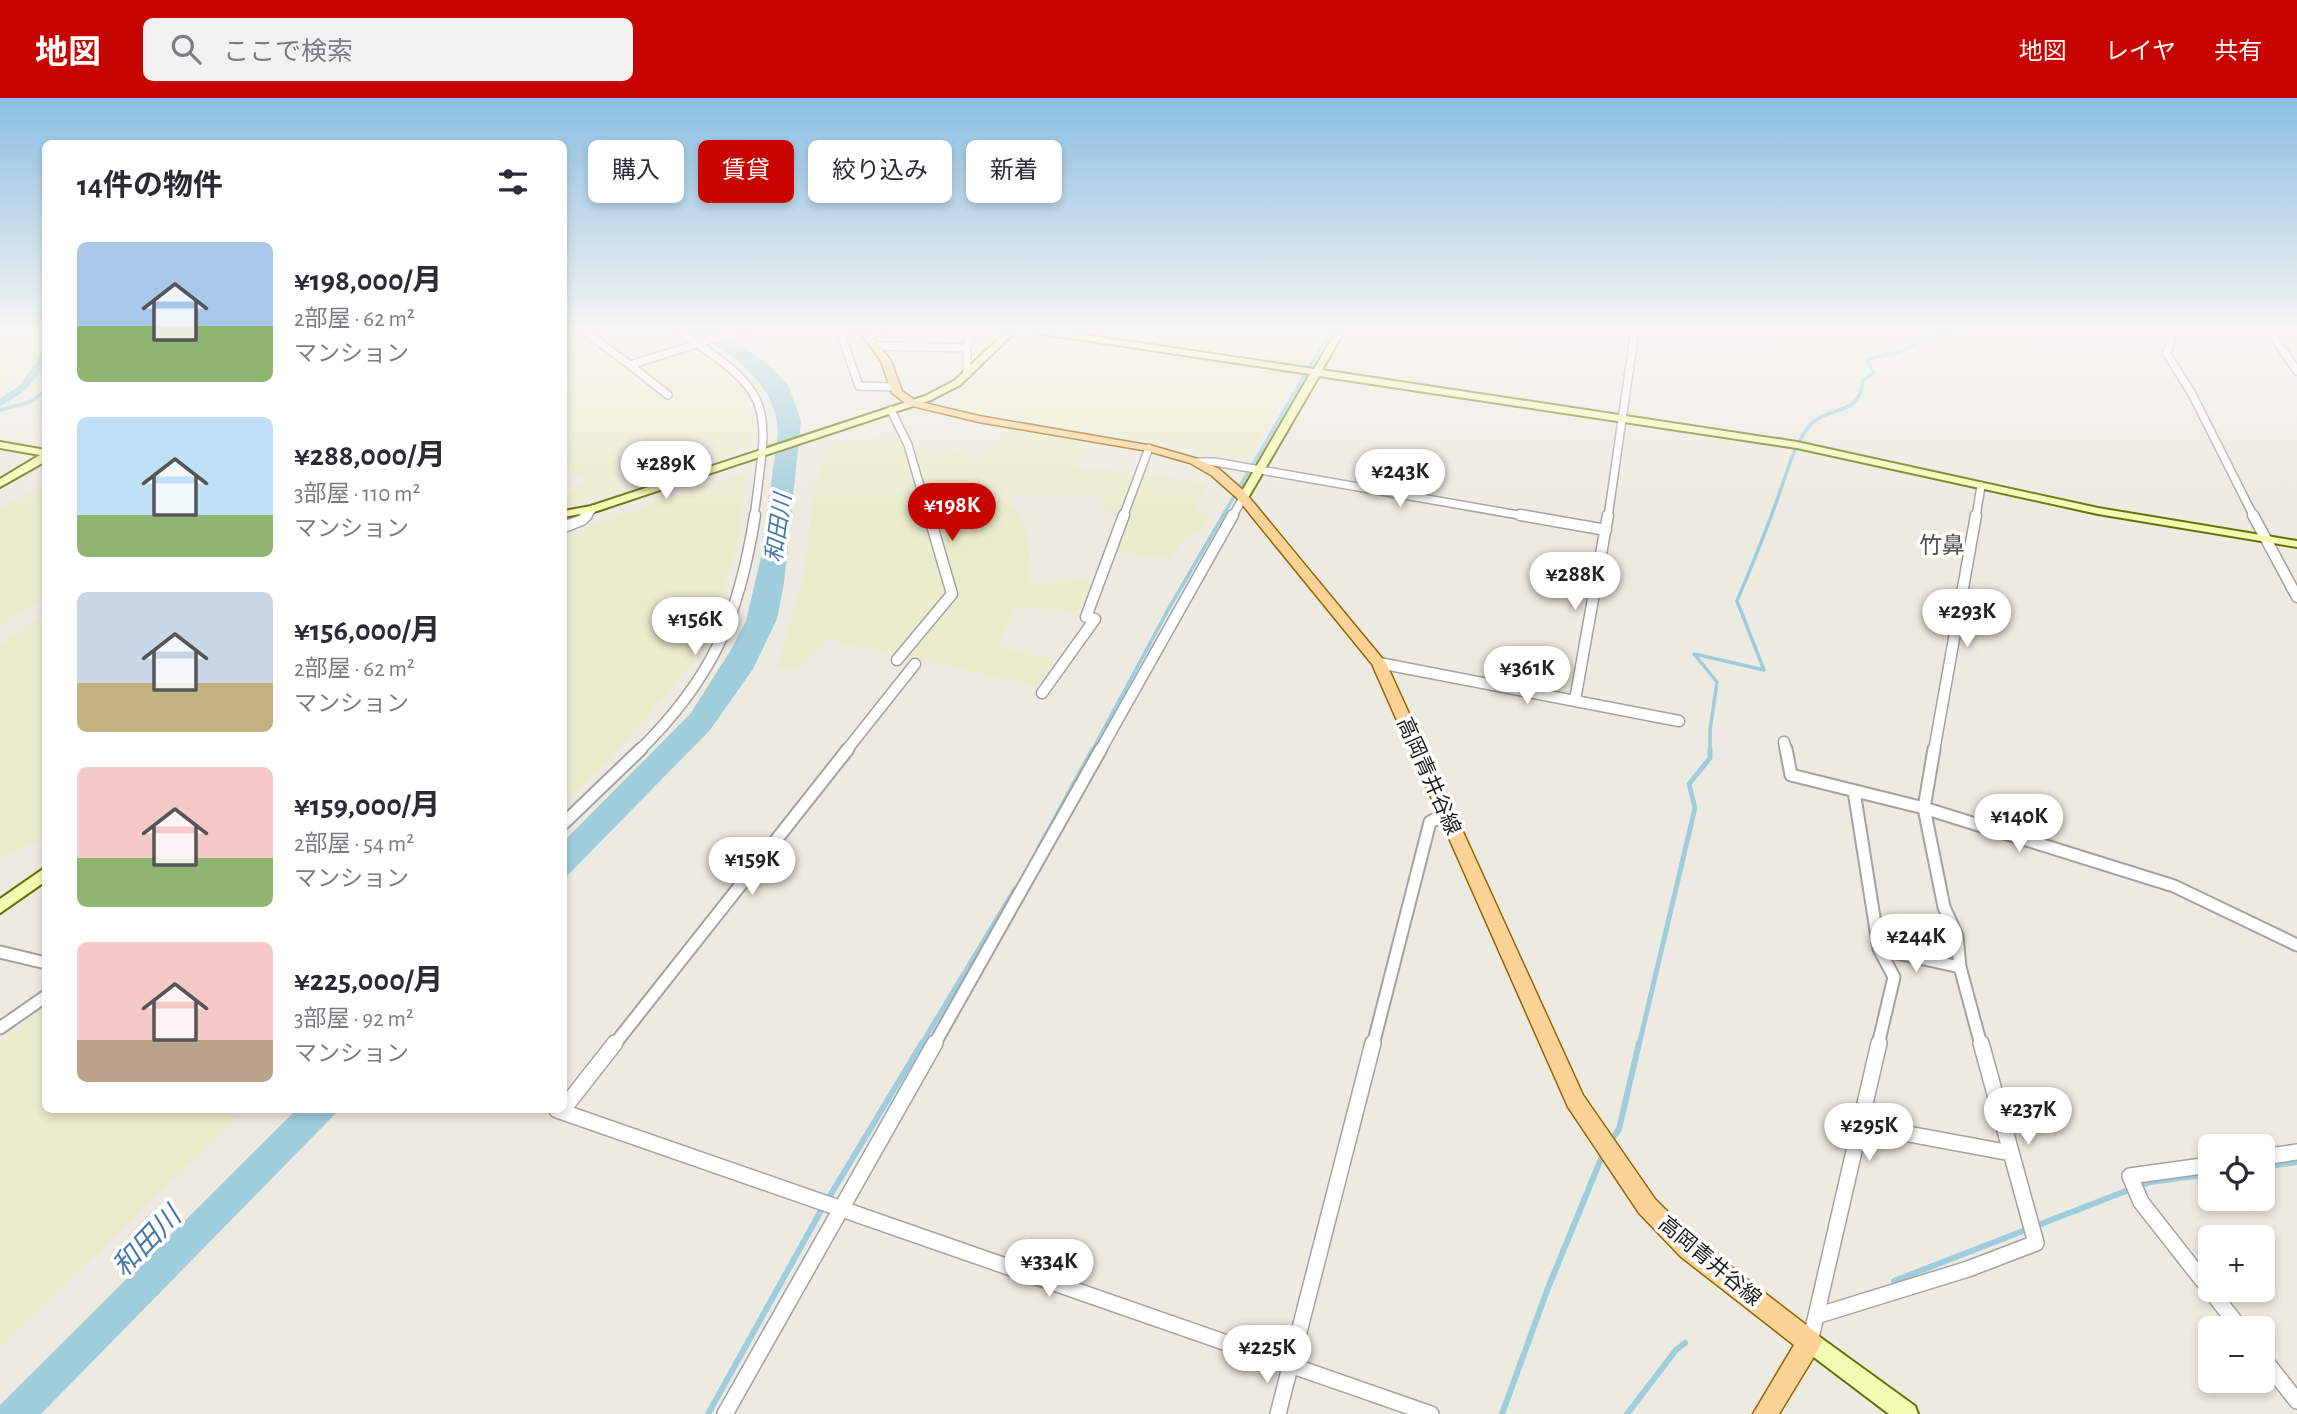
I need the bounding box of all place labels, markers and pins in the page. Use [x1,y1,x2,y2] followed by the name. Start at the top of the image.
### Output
[617,442,715,501] pin: ¥289K
[1351,450,1449,509] pin: ¥243K
[903,484,1001,543] pin: ¥198K
[1526,552,1624,612] pin: ¥288K
[1918,589,2016,649] pin: ¥293K
[646,598,744,657] pin: ¥156K
[1478,646,1576,706] pin: ¥361K
[1970,794,2068,854] pin: ¥140K
[703,838,801,897] pin: ¥159K
[1867,914,1965,974] pin: ¥244K
[1979,1088,2077,1147] pin: ¥237K
[1820,1104,1918,1163] pin: ¥295K
[1000,1240,1098,1299] pin: ¥334K
[1218,1326,1316,1385] pin: ¥225K

